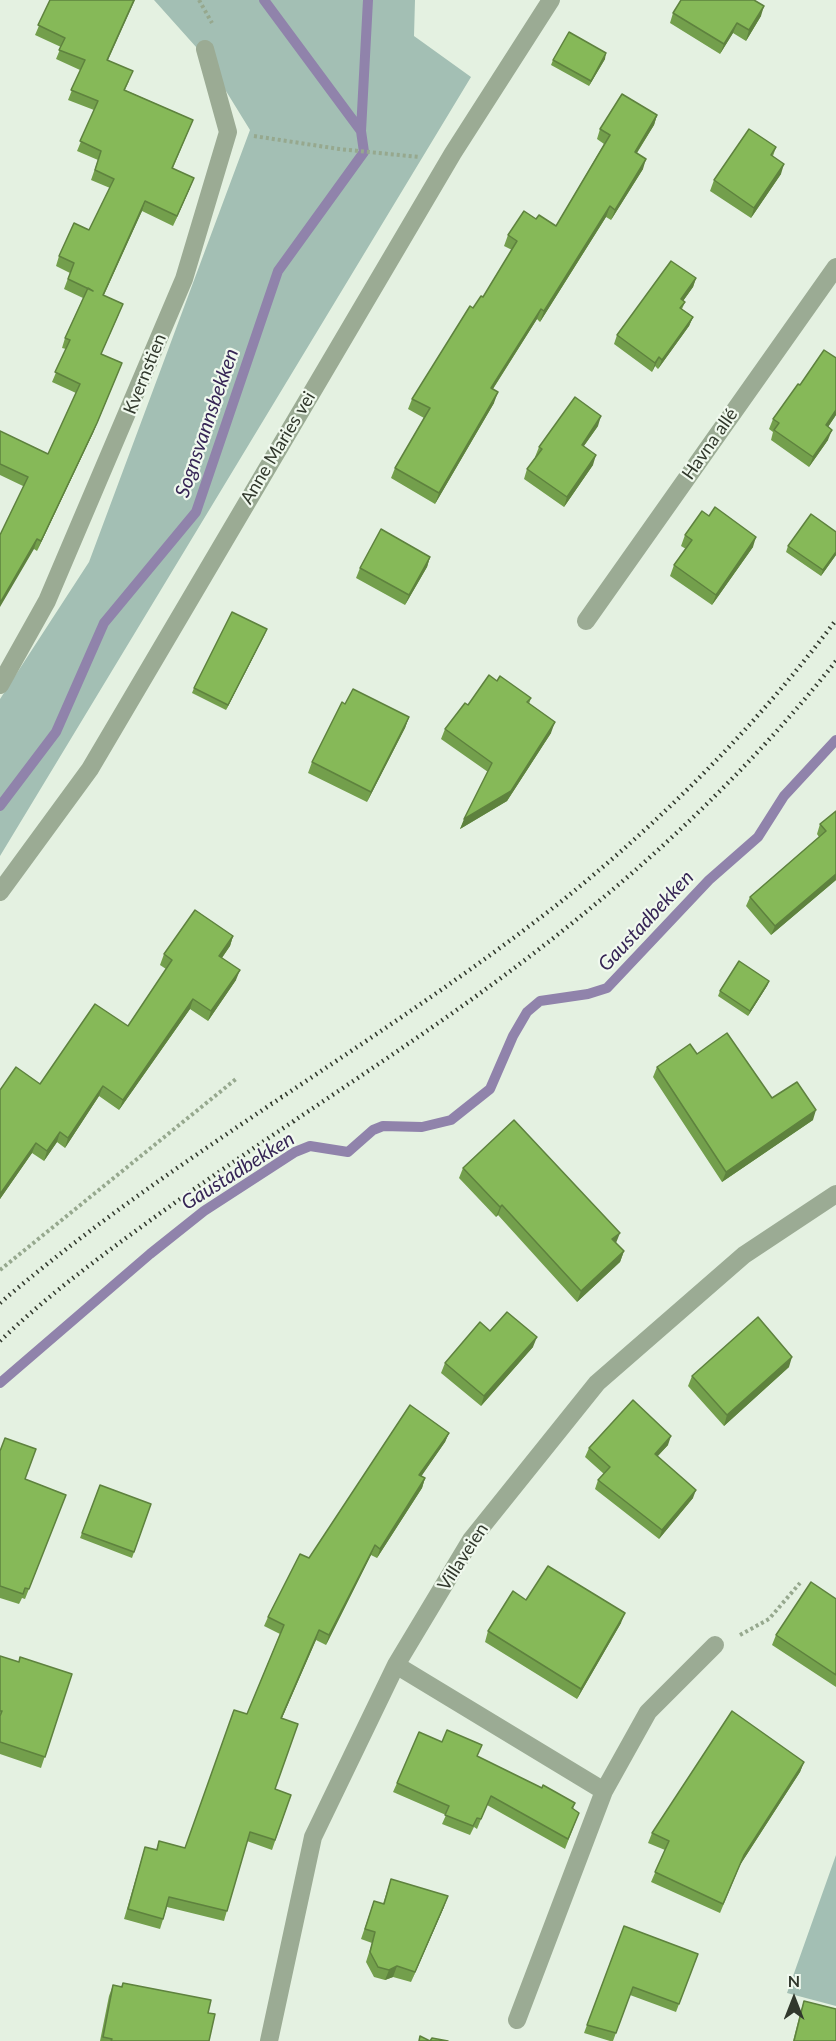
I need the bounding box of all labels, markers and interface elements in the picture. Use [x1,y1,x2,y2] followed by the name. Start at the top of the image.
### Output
[119,331,171,417] street label: Kvernstien
[170,345,244,501] water label: Sognsvannsbekken
[236,388,320,508] street label: Anne Maries vei
[678,404,742,484] street label: Havna allé
[593,866,699,976] water label: Gaustadbekken
[177,1127,299,1215] water label: Gaustadbekken
[433,1519,493,1595] street label: Villaveien
[764,1969,824,2029] north arrow
[788,1971,800,1990] text: N

